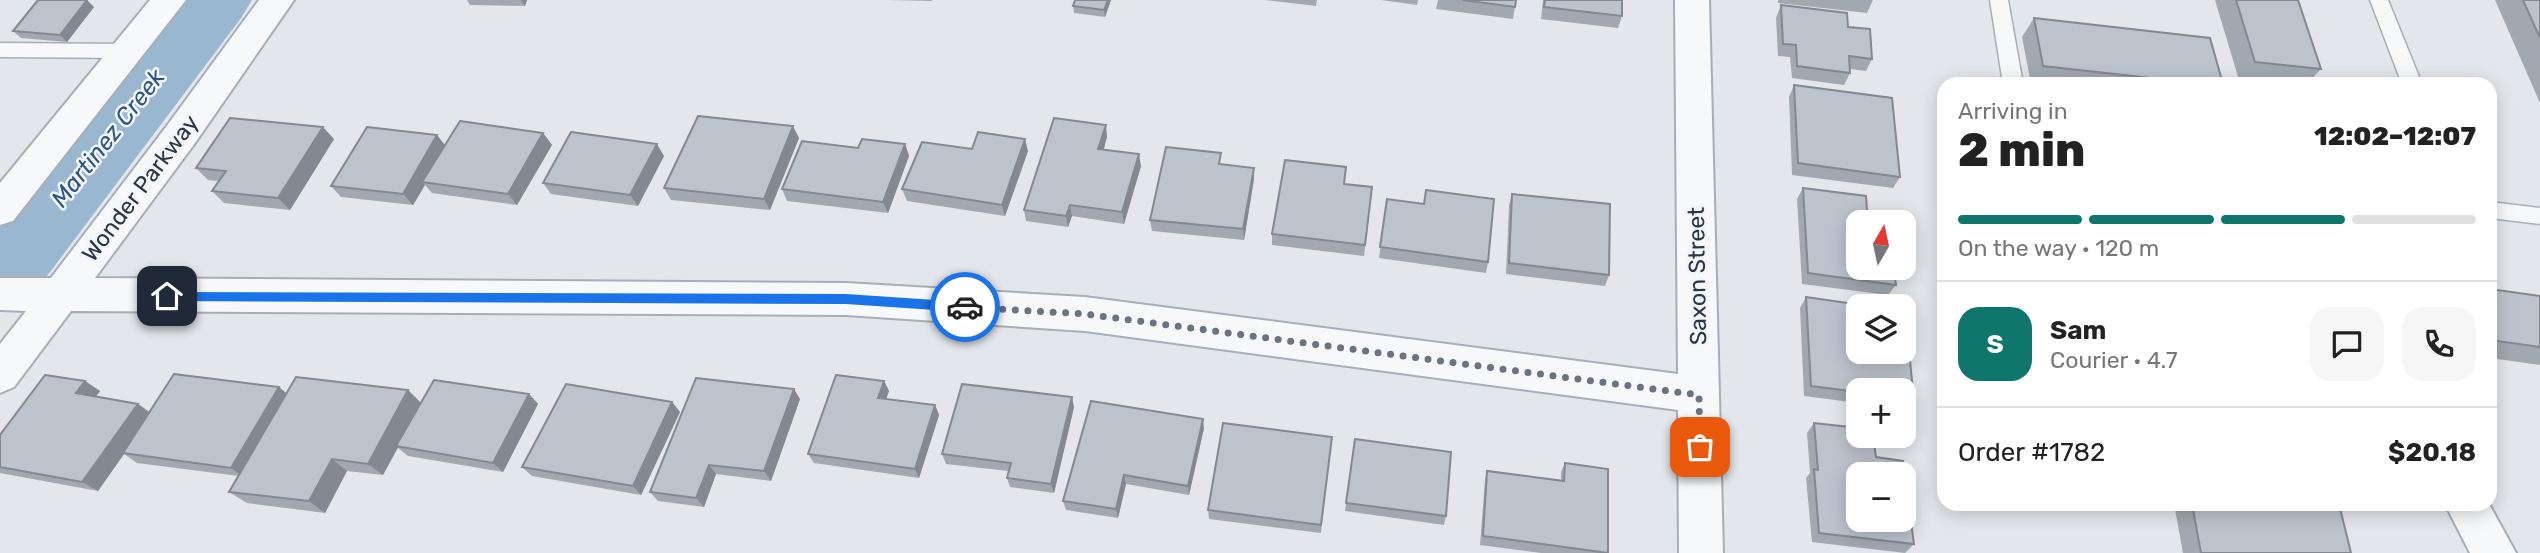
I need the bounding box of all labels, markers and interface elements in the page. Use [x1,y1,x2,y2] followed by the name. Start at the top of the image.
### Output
[45,63,171,213] water label: Martinez Creek
[1958,97,2068,125] text: Arriving in
[76,109,204,267] street label: Wonder Parkway
[2314,121,2476,152] text: 12:02–12:07
[1958,123,2085,178] text: 2 min
[1682,207,1712,345] street label: Saxon Street
[1846,210,1916,280] north arrow
[1846,210,1916,532] map controls
[1958,234,2159,262] text: On the way · 120 m
[137,266,197,326] pin
[930,272,1000,342] courier
[148,277,186,315] icon: home
[946,288,984,326] icon: car
[1846,294,1916,364] button: layers
[2310,307,2384,381] button: chat
[2402,307,2476,381] button: phone
[2050,315,2106,346] text: Sam
[1986,329,2004,360] text: S
[2050,346,2177,374] text: Courier · 4.7
[1846,378,1916,448] button: +
[1670,417,1730,477] pin
[1681,428,1719,466] icon: bag
[1958,437,2105,468] text: Order #1782
[2388,437,2476,468] text: $20.18
[1846,462,1916,532] button: −

